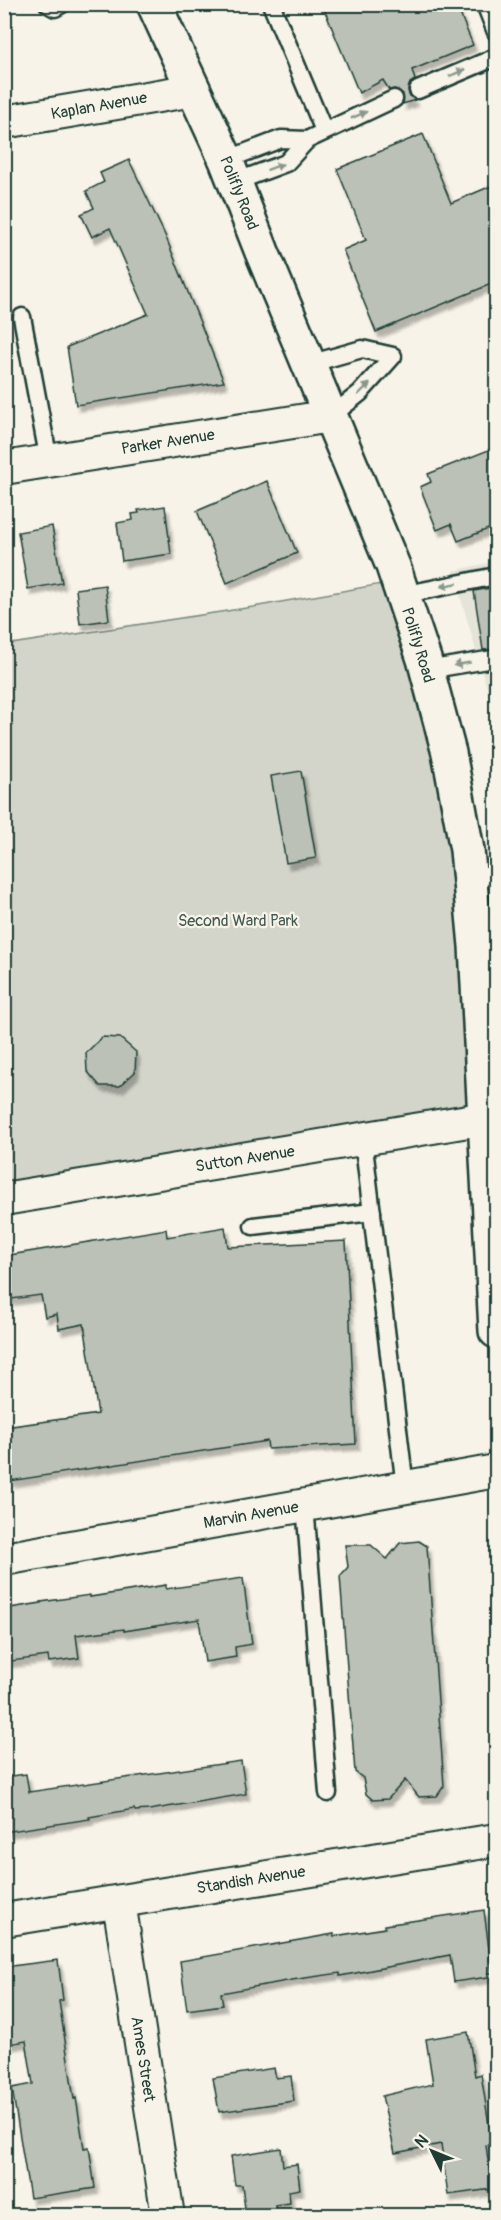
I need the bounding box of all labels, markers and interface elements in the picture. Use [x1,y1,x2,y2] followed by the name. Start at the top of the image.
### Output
[449,68,467,78] one-way arrow
[49,88,149,124] street label: Kaplan Avenue
[351,110,369,120] one-way arrow
[215,153,263,233] street label: Polifly Road
[266,162,284,172] one-way arrow
[357,382,371,396] one-way arrow
[120,425,216,459] street label: Parker Avenue
[440,581,459,590] one-way arrow
[397,605,439,685] street label: Polifly Road
[452,660,471,669] one-way arrow
[178,911,298,931] park label: Second Ward Park
[194,1141,296,1177] street label: Sutton Avenue
[202,1497,300,1533] street label: Marvin Avenue
[195,1862,307,1898] street label: Standish Avenue
[126,2015,160,2104] street label: Ames Street
[402,2121,462,2181] north arrow
[411,2131,433,2152] text: N

